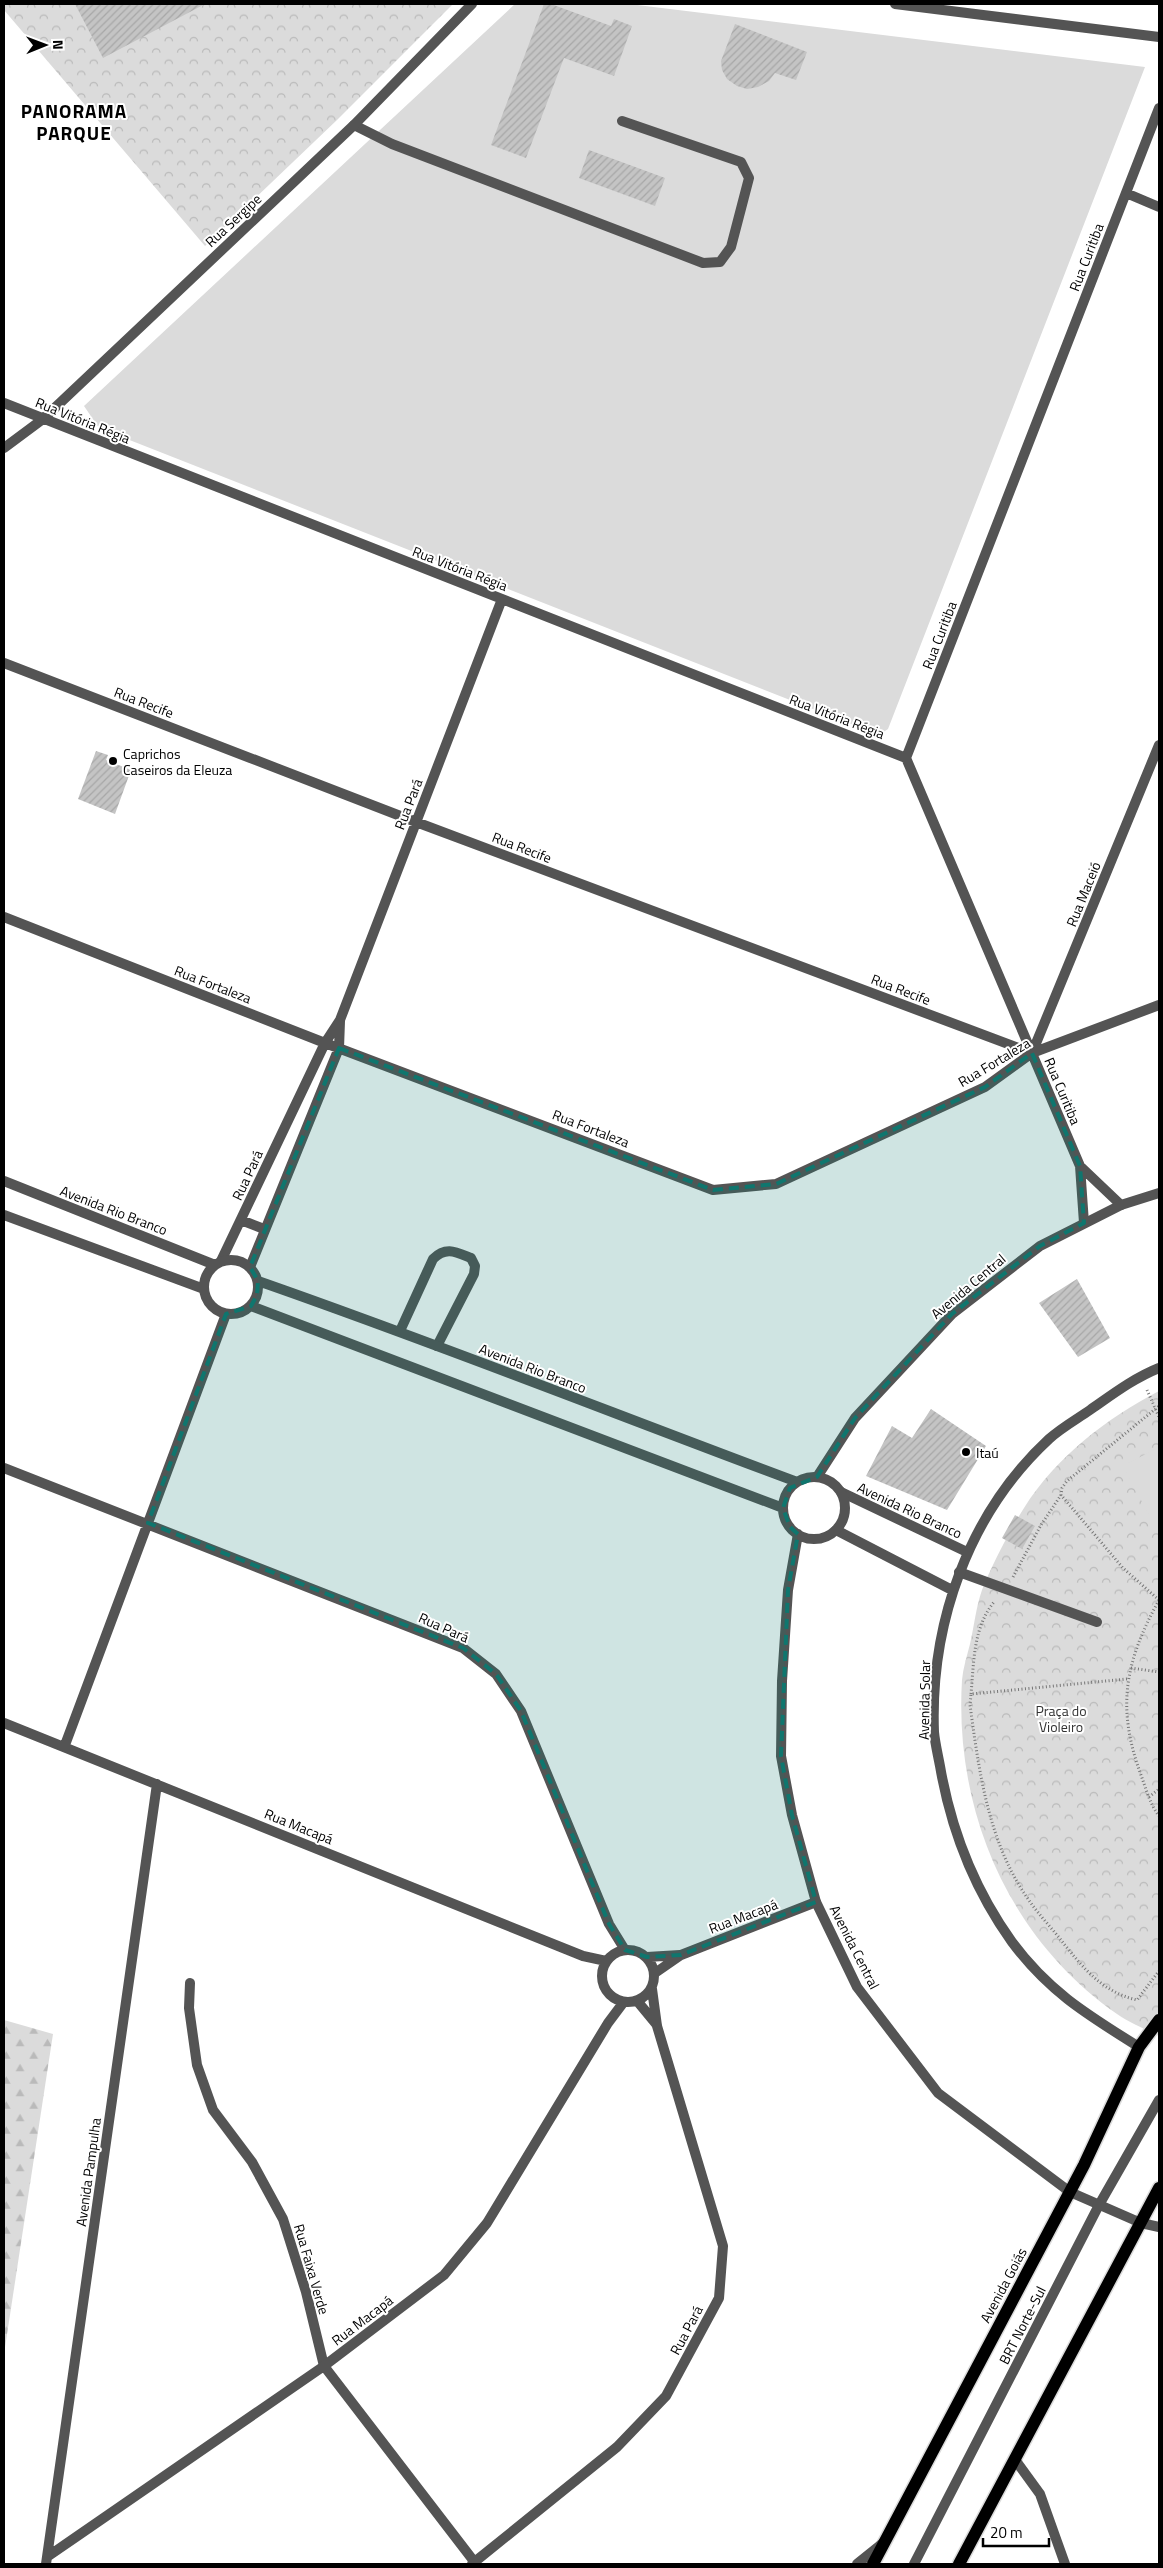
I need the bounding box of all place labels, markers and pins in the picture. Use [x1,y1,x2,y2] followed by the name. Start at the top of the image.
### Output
[123,743,232,780] place label: Caprichos Caseiros da Eleuza
[107,755,119,767] marker: Caprichos Caseiros da Eleuza
[976,1442,999,1463] place label: Itaú
[960,1446,972,1458] marker: Itaú

